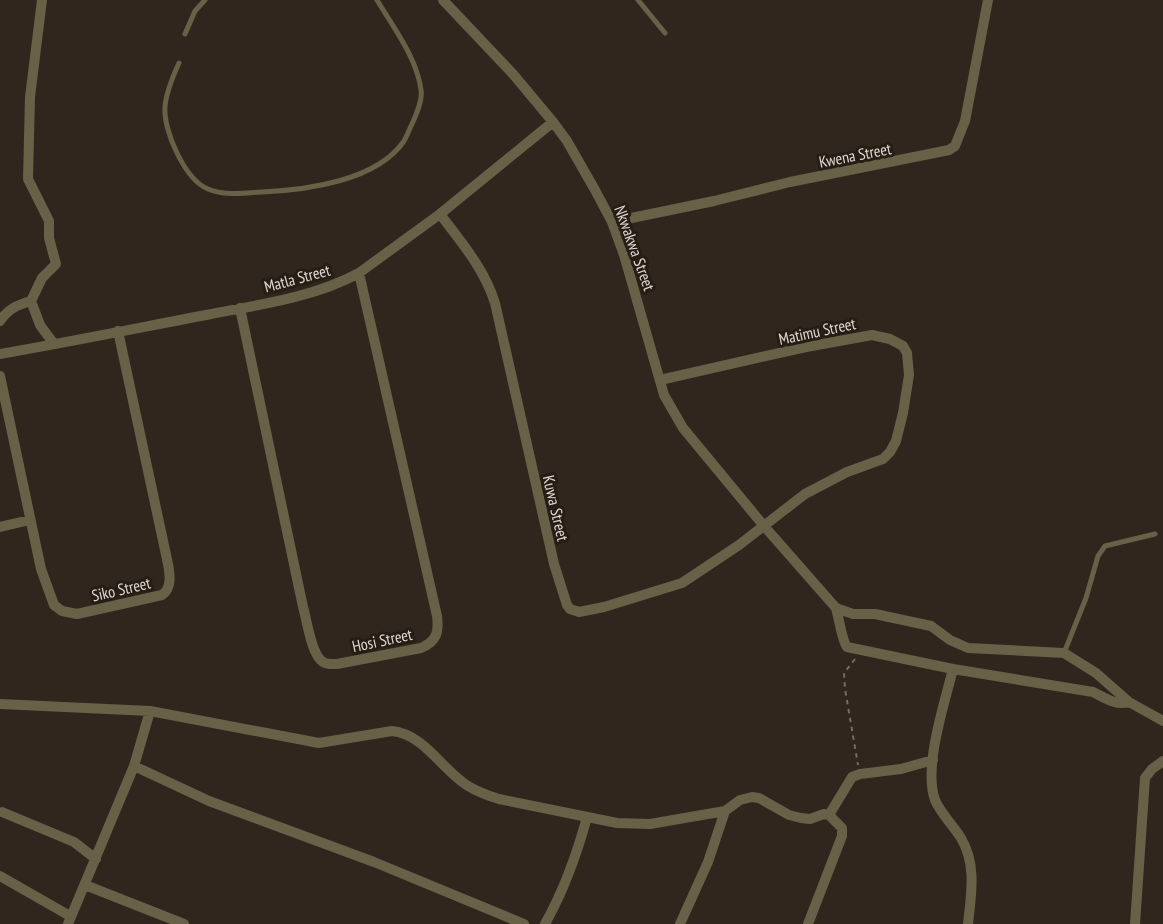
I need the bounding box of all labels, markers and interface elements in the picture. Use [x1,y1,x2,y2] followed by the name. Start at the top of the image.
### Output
[817,138,893,172] street label: Kwena Street
[610,203,660,294] street label: Nkwakwa Street
[262,259,333,296] street label: Matla Street
[777,313,858,349] street label: Matimu Street
[539,473,573,543] street label: Kuwa Street
[90,572,153,605] street label: Siko Street
[350,624,414,656] street label: Hosi Street

